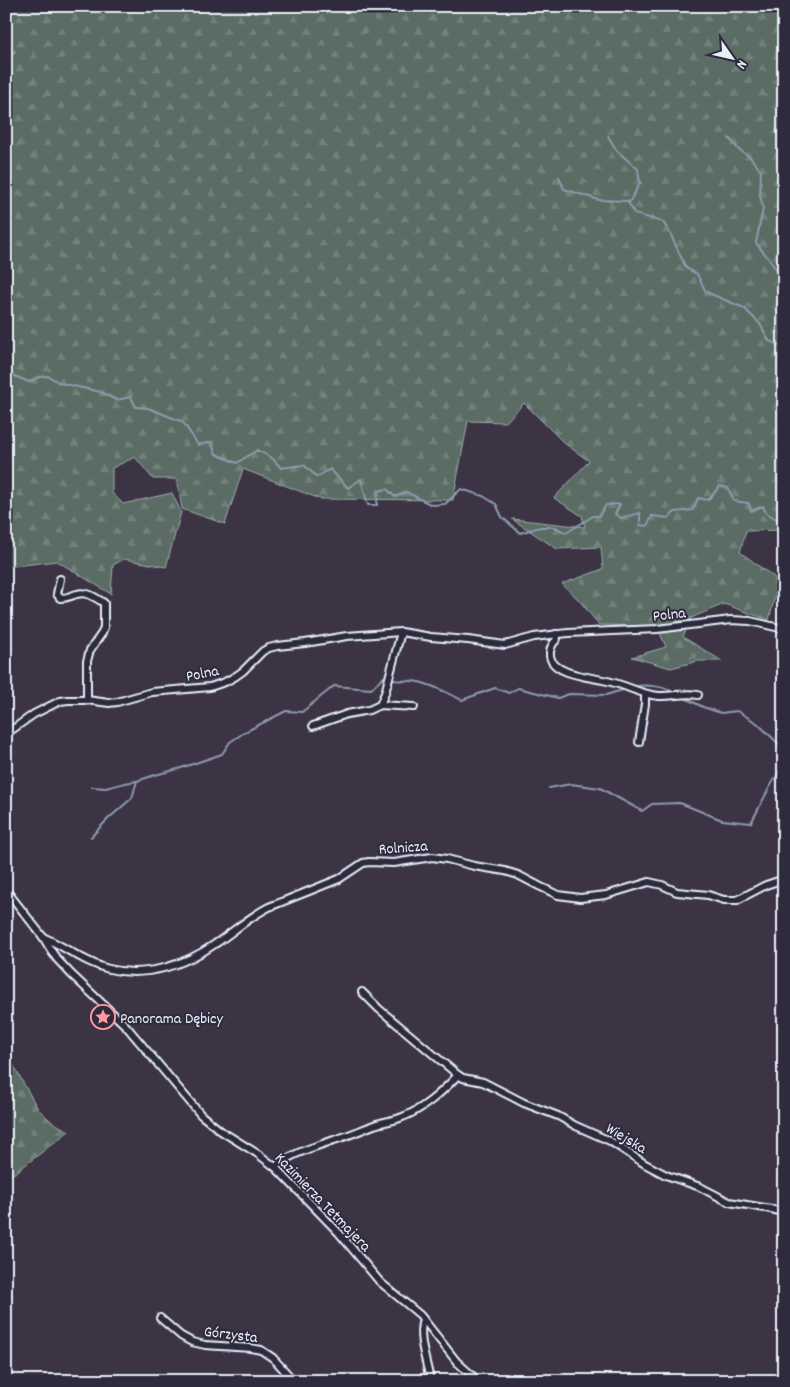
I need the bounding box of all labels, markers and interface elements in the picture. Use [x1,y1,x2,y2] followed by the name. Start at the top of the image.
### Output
[708,32,758,82] north arrow
[731,56,751,73] text: N
[652,602,687,629] street label: Polna
[184,660,221,689] street label: Polna
[378,835,429,862] street label: Rolnicza
[90,1004,116,1030] place icon: Panorama Dębicy
[120,1008,223,1031] place label: Panorama Dębicy
[601,1118,651,1161] street label: Wiejska
[269,1148,376,1258] street label: Kazimierza Tetmajera
[203,1321,259,1350] street label: Górzysta

